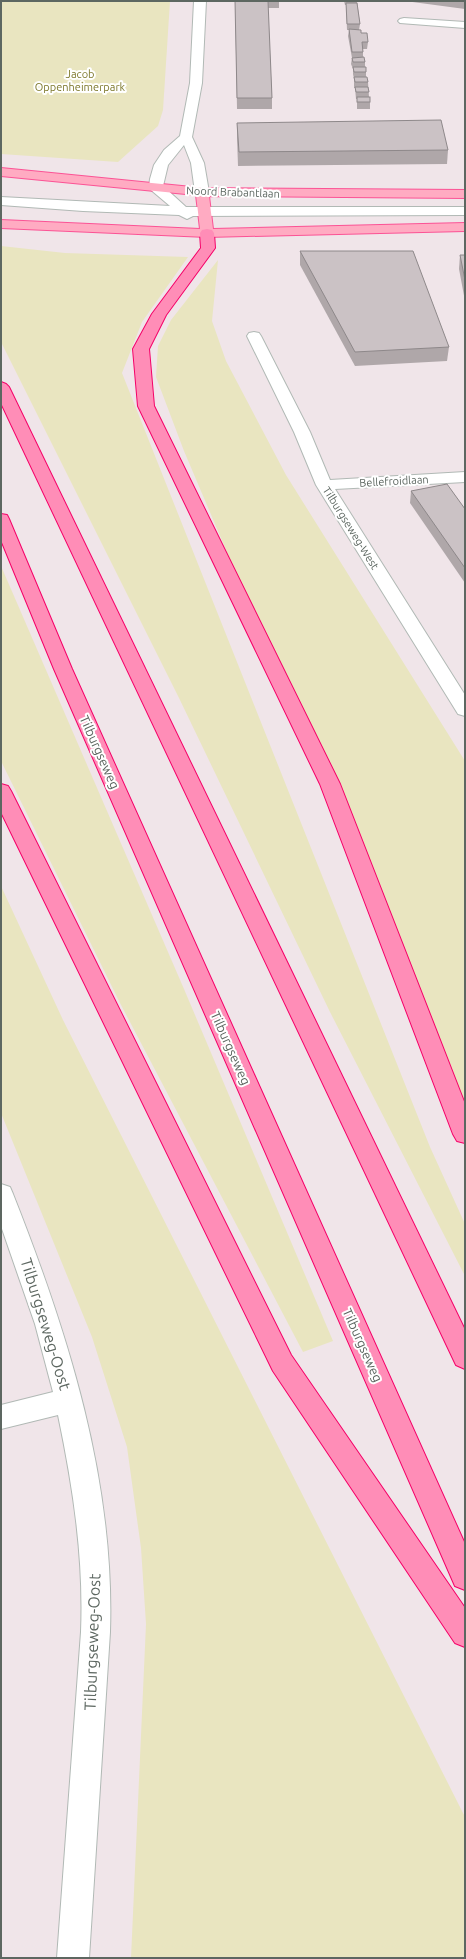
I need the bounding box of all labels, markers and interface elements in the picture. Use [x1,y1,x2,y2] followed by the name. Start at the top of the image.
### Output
[35,68,126,93] park label: Jacob Oppenheimerpark
[186,184,280,200] street label: Noord Brabantlaan
[359,473,429,489] street label: Bellefroidlaan
[321,484,382,572] street label: Tilburgseweg-West
[78,713,122,791] street label: Tilburgseweg
[209,1009,253,1087] street label: Tilburgseweg
[17,1256,75,1393] street label: Tilburgseweg-Oost
[341,1306,385,1384] street label: Tilburgseweg
[81,1573,103,1711] street label: Tilburgseweg-Oost

